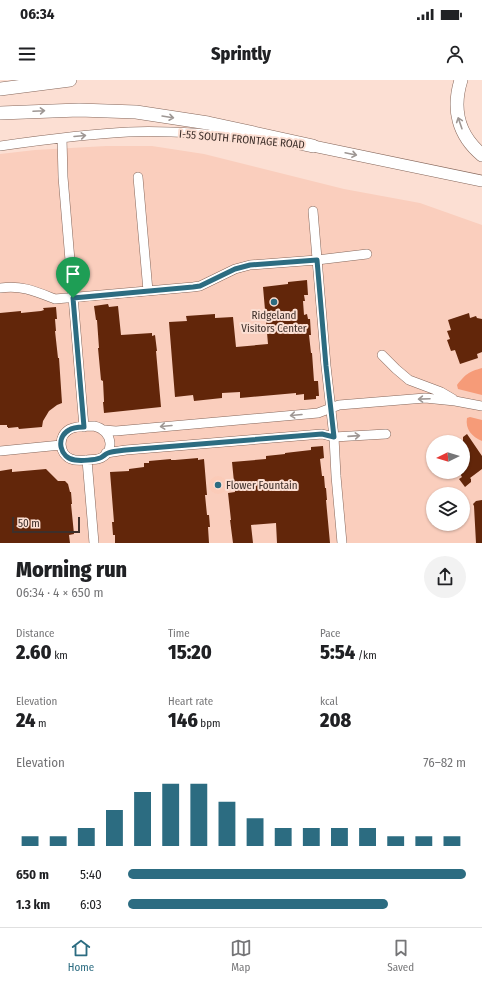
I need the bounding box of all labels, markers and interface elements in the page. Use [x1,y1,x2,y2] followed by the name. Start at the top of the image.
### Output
[20,5,55,23] text: 06:34
[16,43,38,65] icon: menu
[211,43,271,65] text: Sprintly
[444,43,466,65] icon: person
[32,108,45,115] one-way arrow
[162,113,175,121] one-way arrow
[456,118,464,130] one-way arrow
[179,128,305,151] street label: I-55 SOUTH FRONTAGE ROAD
[73,133,86,140] one-way arrow
[344,150,357,158] one-way arrow
[56,257,90,298] pin
[62,263,84,285] icon: arrive
[269,297,279,307] marker: Ridgeland Visitors Center
[241,309,307,335] place label: Ridgeland Visitors Center
[418,395,431,402] one-way arrow
[290,411,303,419] one-way arrow
[160,423,173,430] one-way arrow
[347,432,360,439] one-way arrow
[426,435,470,479] north arrow
[426,435,470,531] map controls
[226,479,298,492] place label: Flower Fountain
[213,480,223,490] marker: Flower Fountain
[426,487,470,531] button: layers
[12,515,80,534] scale bar
[18,517,40,530] text: 50 m
[16,556,127,583] text: Morning run
[424,556,466,598] button: share
[16,585,104,600] text: 06:34 · 4 × 650 m
[16,627,55,640] text: Distance
[168,627,190,640] text: Time
[320,627,341,640] text: Pace
[16,640,52,664] text: 2.60
[168,640,212,664] text: 15:20
[320,640,355,664] text: 5:54
[52,649,68,662] text: km
[355,649,377,662] text: /km
[16,695,57,708] text: Elevation
[168,695,213,708] text: Heart rate
[320,695,338,708] text: kcal
[16,708,36,732] text: 24
[168,708,198,732] text: 146
[320,708,351,732] text: 208
[36,717,47,730] text: m
[198,717,221,730] text: bpm
[16,755,65,770] text: Elevation
[423,755,466,770] text: 76–82 m
[16,867,49,882] text: 650 m
[80,867,102,882] text: 5:40
[16,897,50,912] text: 1.3 km
[80,897,102,912] text: 6:03
[68,937,94,974] tab: Home
[230,937,252,974] tab: Map
[387,937,414,974] tab: Saved

